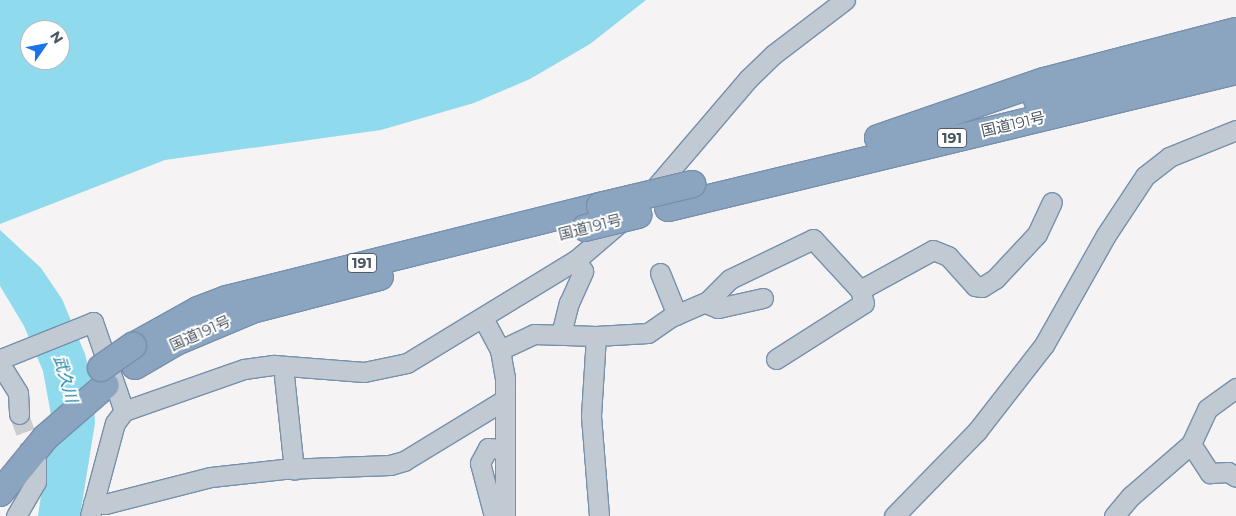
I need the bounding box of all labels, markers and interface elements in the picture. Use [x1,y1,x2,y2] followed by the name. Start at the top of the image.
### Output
[20,20,70,70] north arrow
[46,28,67,47] text: N
[979,108,1047,140] street label: 国道191号
[937,126,967,150] road number: 191
[556,210,624,244] street label: 国道191号
[347,252,377,274] road number: 191
[167,312,233,354] street label: 国道191号
[49,353,81,405] water label: 武久川

